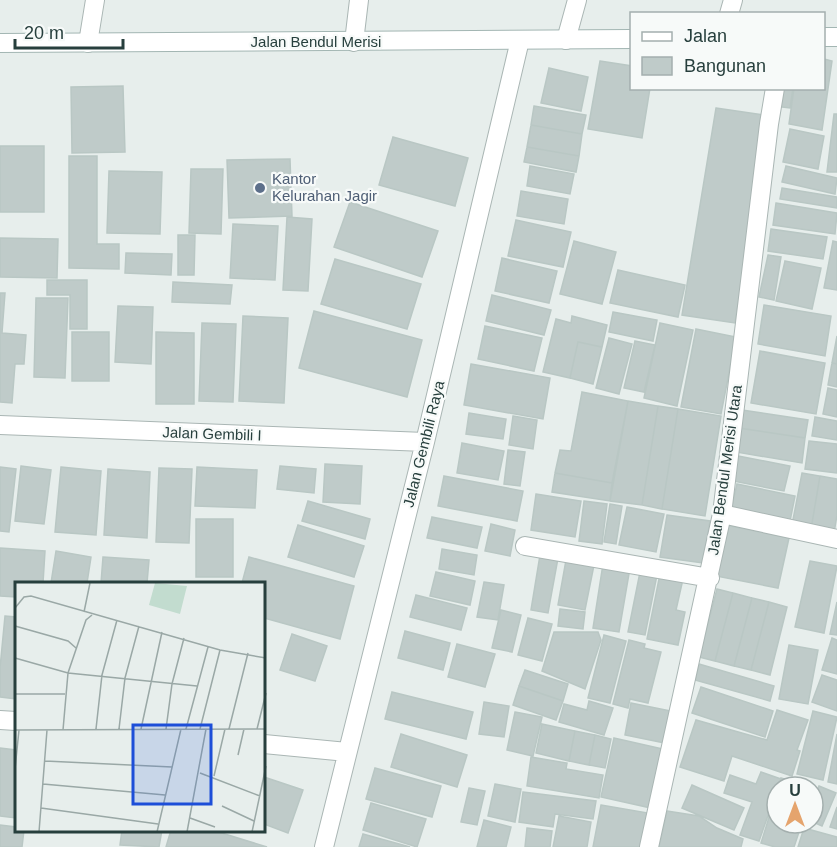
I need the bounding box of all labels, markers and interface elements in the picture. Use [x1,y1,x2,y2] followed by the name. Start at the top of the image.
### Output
[15,12,123,50] scale bar
[630,12,825,90] legend
[24,23,64,43] text: 20 m
[684,26,727,46] text: Jalan
[251,33,381,50] street label: Jalan Bendul Merisi
[684,56,766,76] text: Bangunan
[272,170,377,204] place label: Kantor Kelurahan Jagir
[253,181,267,195] marker: Kantor Kelurahan Jagir
[400,378,448,509] street label: Jalan Gembili Raya
[704,383,745,556] street label: Jalan Bendul Merisi Utara
[162,423,262,444] street label: Jalan Gembili I
[15,582,266,832] inset map
[765,775,825,835] north arrow
[789,782,801,799] text: U

